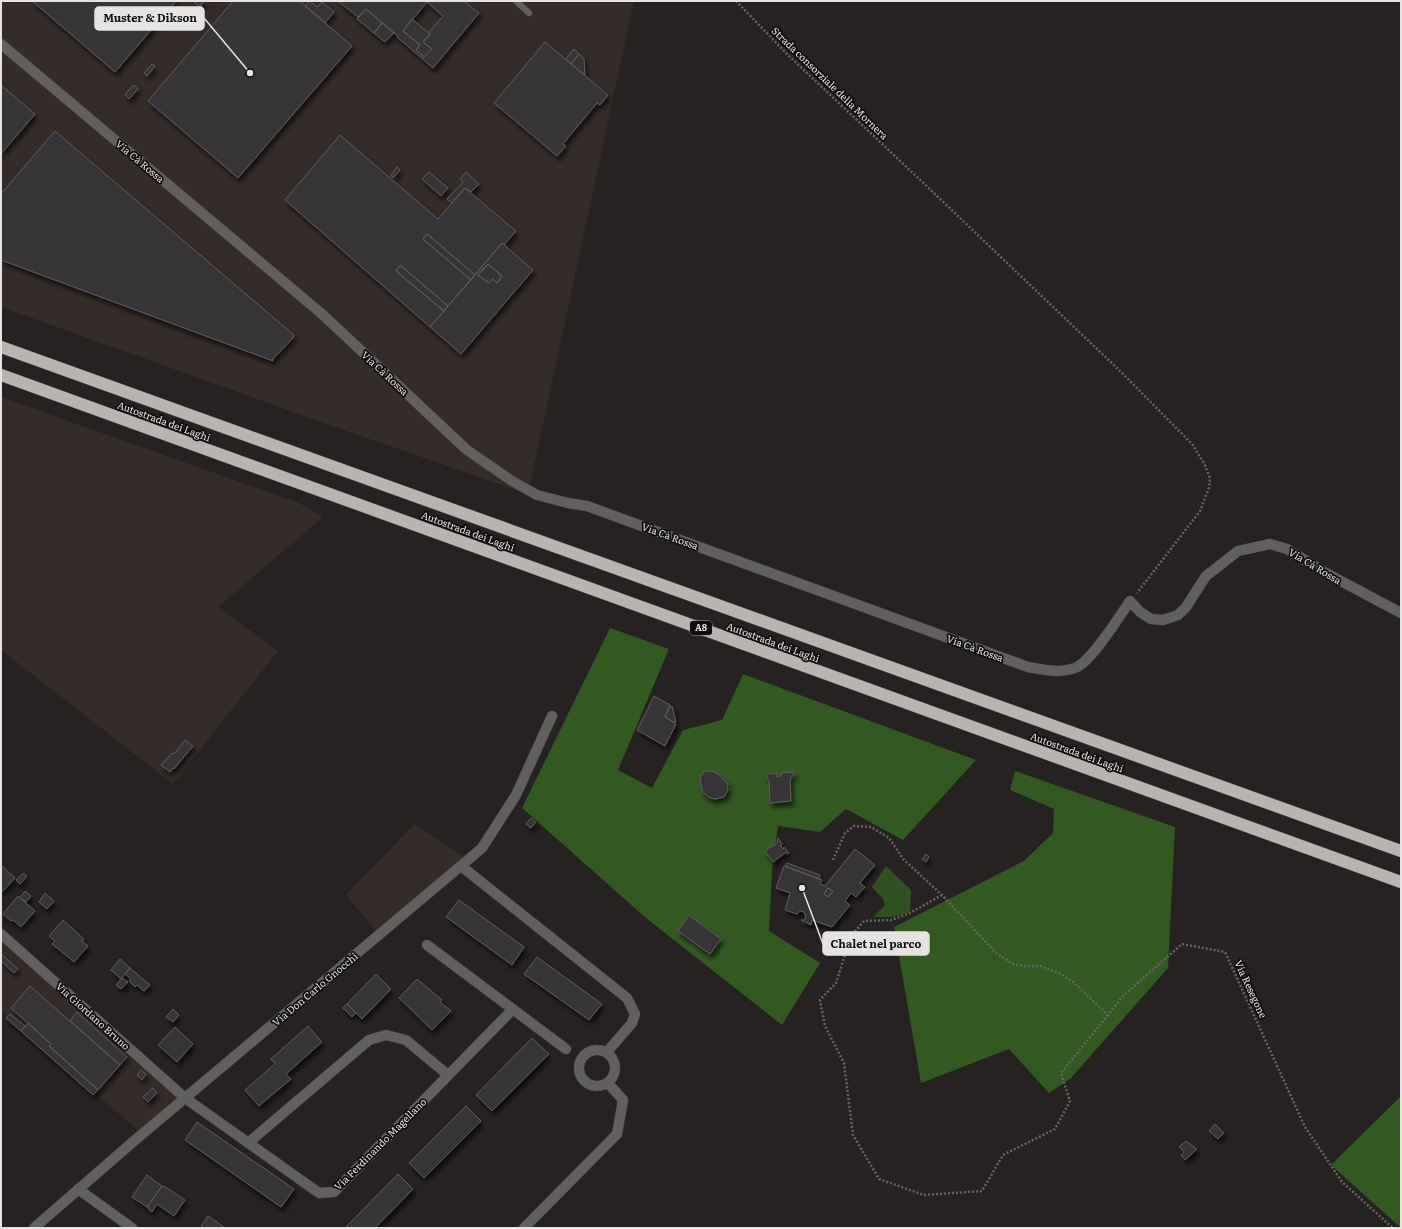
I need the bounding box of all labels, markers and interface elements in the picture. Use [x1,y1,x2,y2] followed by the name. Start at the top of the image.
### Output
[95,7,204,30] callout: Muster & Dikson
[103,9,197,25] text: Muster & Dikson
[769,23,892,143] street label: Strada consorziale della Mornera
[113,136,168,186] street label: Via Cà Rossa
[359,347,413,399] street label: Via Cà Rossa
[115,397,214,445] street label: Autostrada dei Laghi
[419,507,518,555] street label: Autostrada dei Laghi
[640,518,701,553] street label: Via Cà Rossa
[1286,544,1345,588] street label: Via Cà Rossa
[724,618,823,666] street label: Autostrada dei Laghi
[690,621,712,635] road number: A8
[945,630,1006,665] street label: Via Cà Rossa
[1028,728,1127,776] street label: Autostrada dei Laghi
[823,932,929,955] callout: Chalet nel parco
[831,935,922,951] text: Chalet nel parco
[269,948,361,1029] street label: Via Don Carlo Gnocchi
[1231,957,1271,1020] street label: Via Resegone
[53,978,134,1053] street label: Via Giordano Bruno
[330,1094,429,1193] street label: Via Ferdinando Magellano

